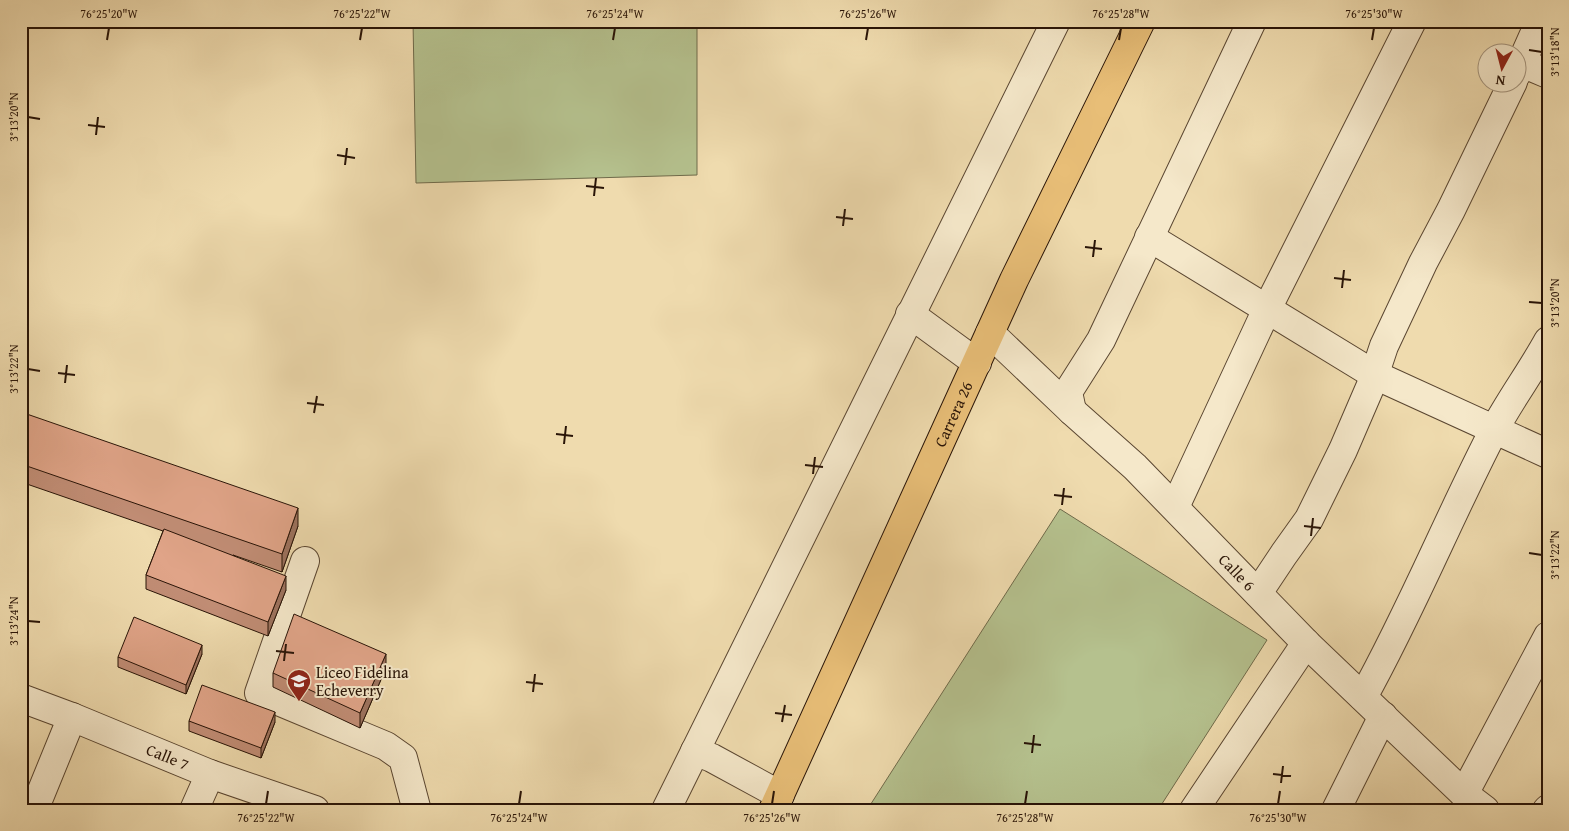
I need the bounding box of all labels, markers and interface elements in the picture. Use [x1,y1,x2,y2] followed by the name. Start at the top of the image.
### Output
[80,5,139,22] text: 76°25'20"W
[333,5,392,22] text: 76°25'22"W
[586,5,645,22] text: 76°25'24"W
[839,5,898,22] text: 76°25'26"W
[1092,5,1151,22] text: 76°25'28"W
[1345,5,1404,22] text: 76°25'30"W
[1546,27,1563,77] text: 3°13'18"N
[1476,42,1526,92] north arrow
[1494,70,1506,91] text: N
[5,92,22,142] text: 3°13'20"N
[1546,278,1563,328] text: 3°13'20"N
[5,344,22,394] text: 3°13'22"N
[928,377,979,451] street label: Carrera 26
[1546,530,1563,580] text: 3°13'22"N
[1213,548,1261,596] street label: Calle 6
[5,596,22,646] text: 3°13'24"N
[316,660,409,702] place label: Liceo Fidelina Echeverry
[286,668,312,702] school or university icon: Liceo Fidelina Echeverry
[143,737,193,776] street label: Calle 7
[237,809,296,826] text: 76°25'22"W
[490,809,549,826] text: 76°25'24"W
[743,809,802,826] text: 76°25'26"W
[996,809,1055,826] text: 76°25'28"W
[1249,809,1308,826] text: 76°25'30"W

